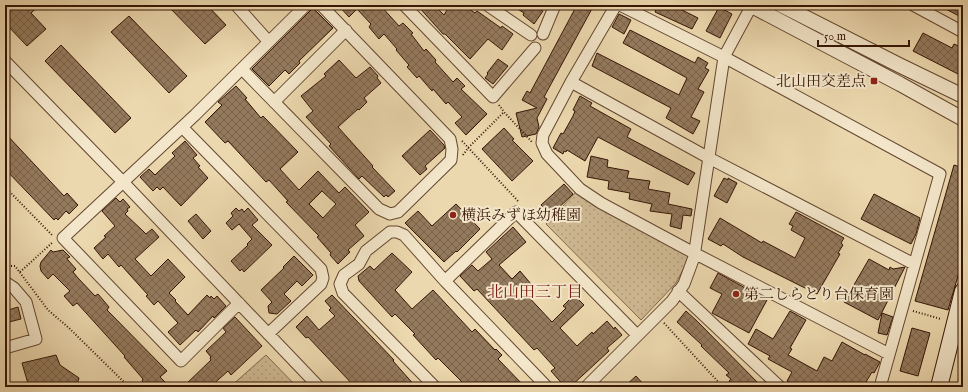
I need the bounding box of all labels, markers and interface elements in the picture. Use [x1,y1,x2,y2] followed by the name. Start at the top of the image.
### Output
[818,22,909,48] scale bar
[824,29,846,44] text: 50 m
[776,72,866,91] place label: 北山田交差点
[869,76,879,86] marker: 北山田交差点
[461,206,581,225] place label: 横浜みずほ幼稚園
[448,210,458,220] marker: 横浜みずほ幼稚園
[487,283,583,303] district label: 北山田三丁目
[744,285,894,304] place label: 第二しらとり台保育園
[731,289,741,299] marker: 第二しらとり台保育園

